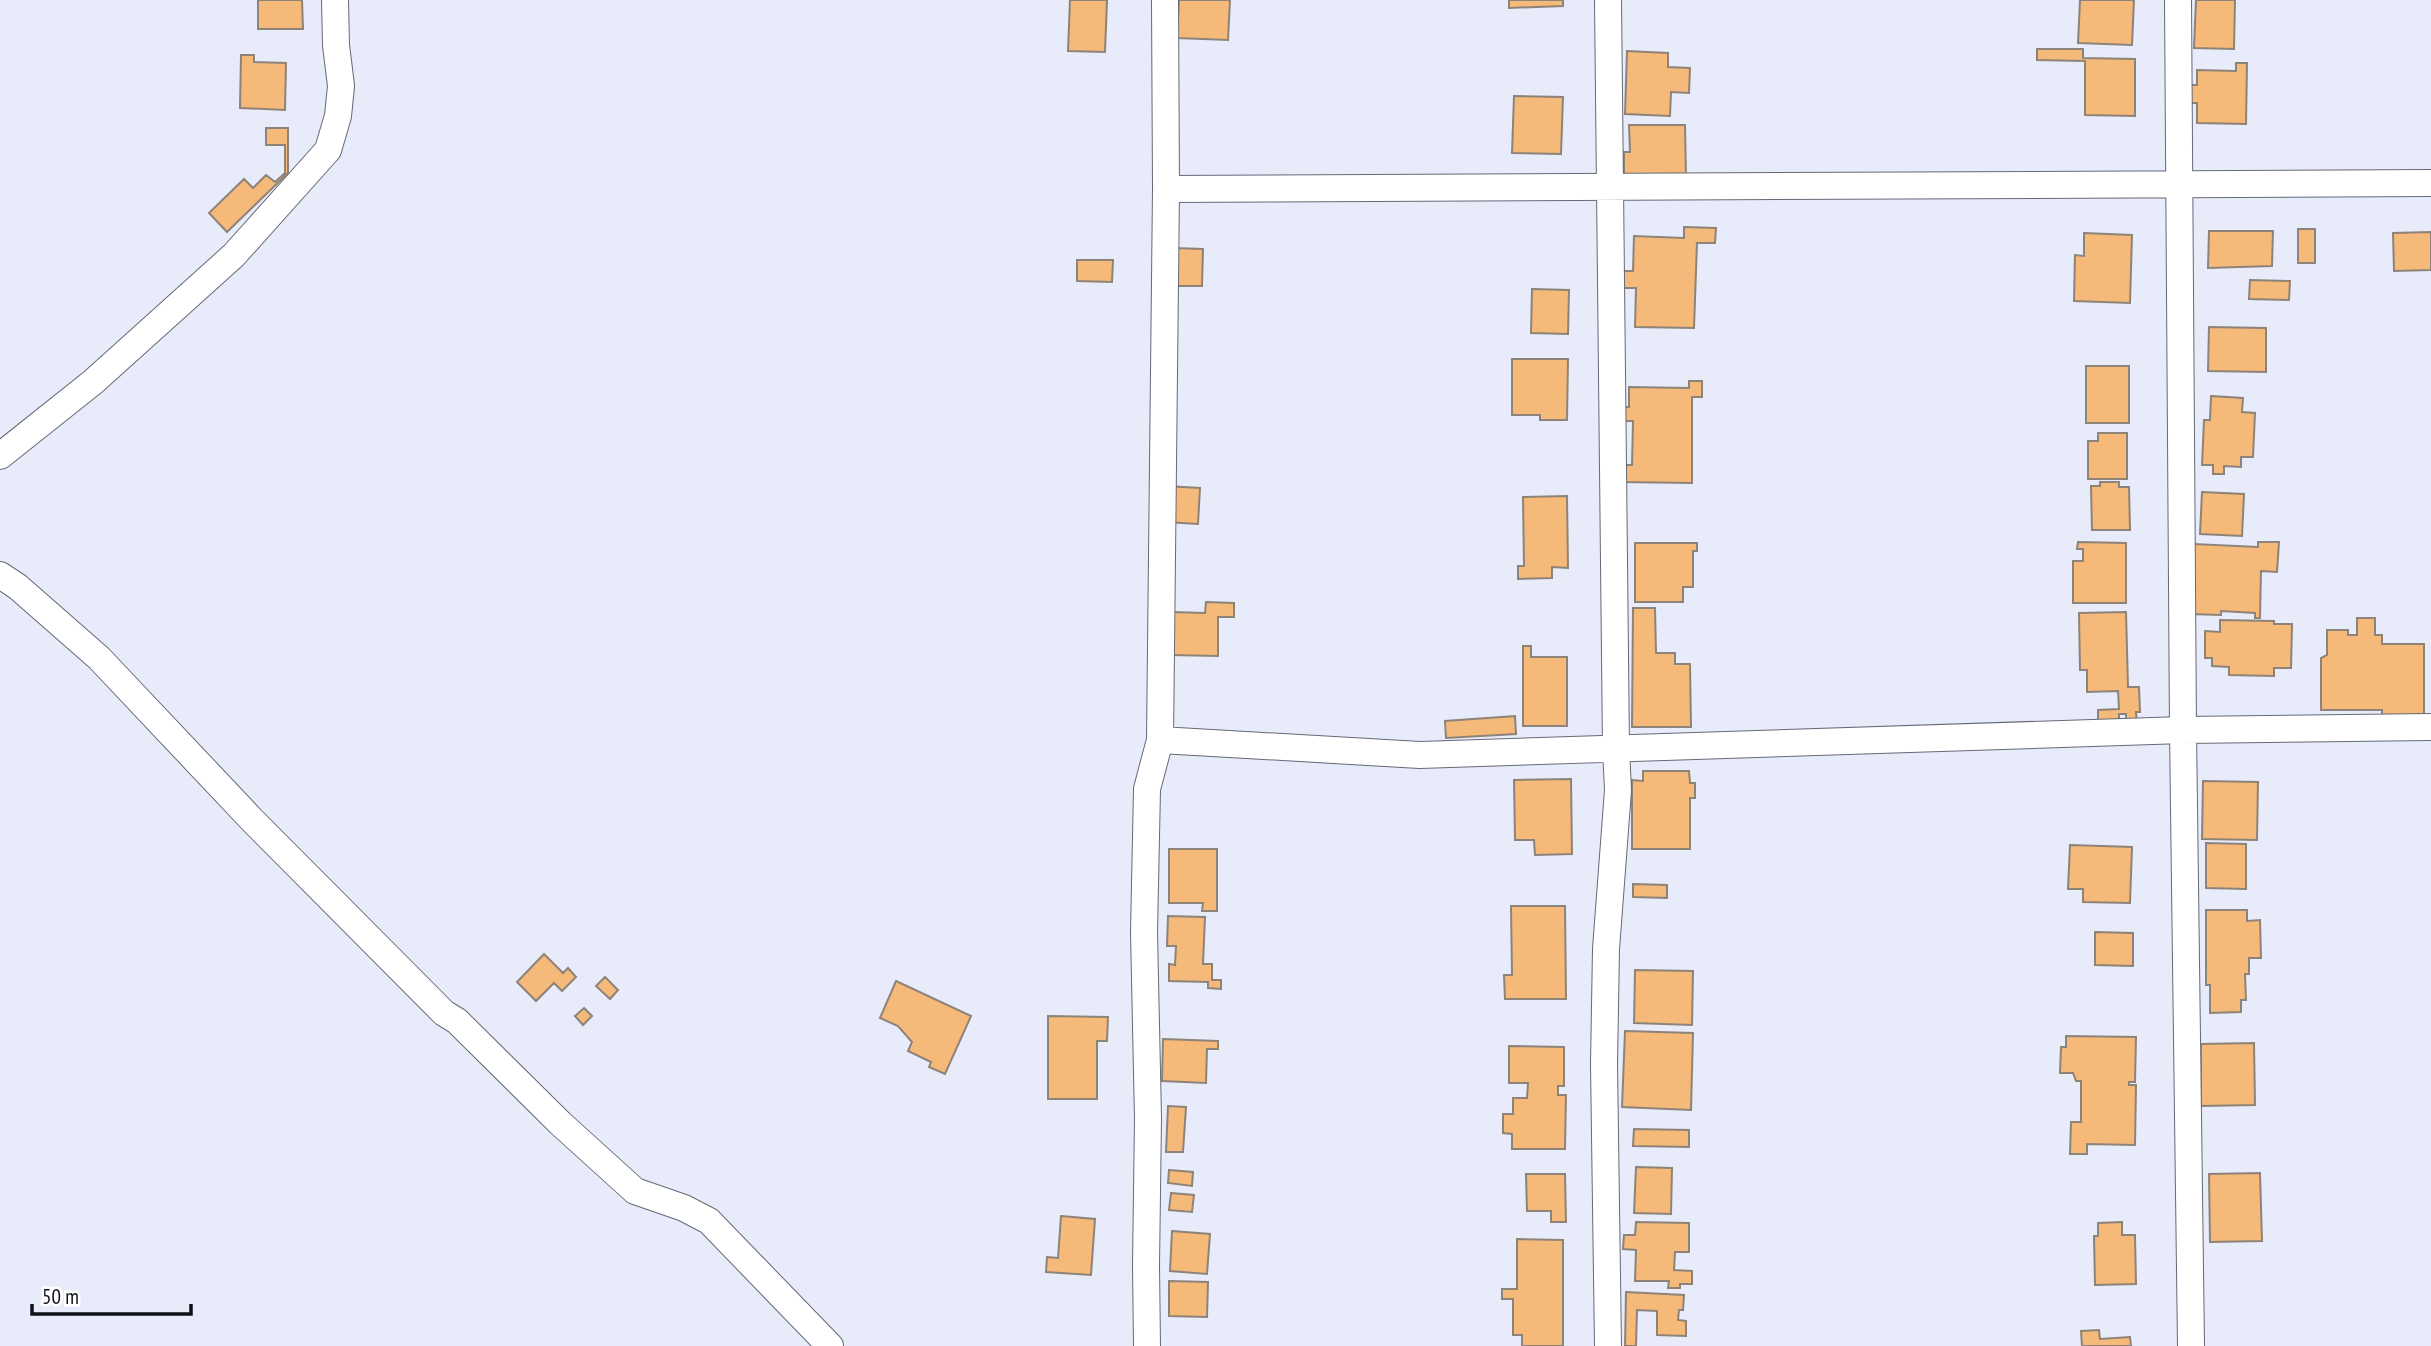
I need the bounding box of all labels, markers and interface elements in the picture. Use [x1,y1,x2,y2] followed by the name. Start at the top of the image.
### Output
[32,1272,191,1316] scale bar
[42,1283,79,1310] text: 50 m

